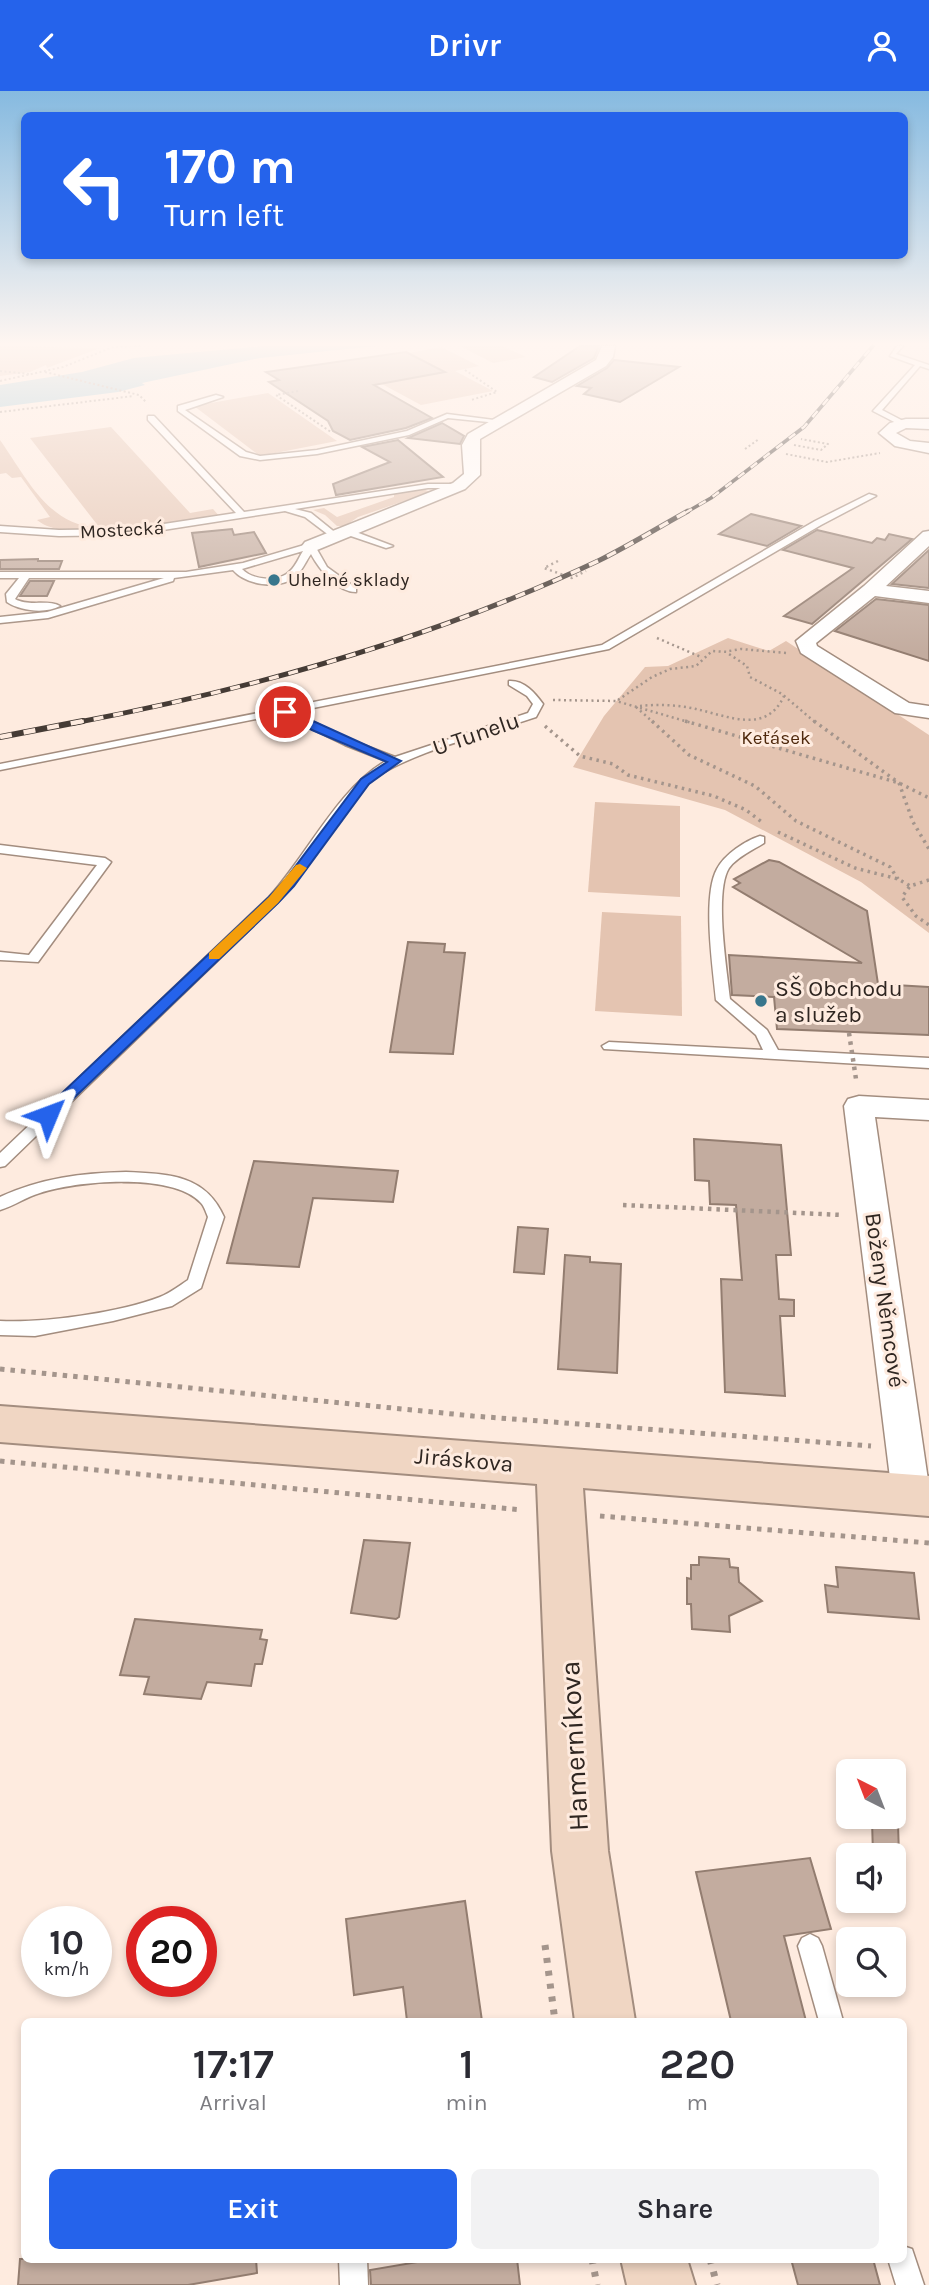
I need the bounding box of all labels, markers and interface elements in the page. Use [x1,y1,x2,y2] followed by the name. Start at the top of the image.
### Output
[28,27,66,65] icon: back
[428,27,501,64] text: Drivr
[863,27,901,65] icon: person
[164,138,296,195] text: 170 m
[49,140,140,231] icon: left
[164,197,284,234] text: Turn left
[79,517,165,543] street label: Mostecká
[288,569,409,591] place label: Uhelné sklady
[266,572,282,588] marker: Uhelné sklady
[255,682,315,742] pin
[266,693,304,731] icon: arrive
[429,707,523,761] street label: U Tunelu
[741,727,811,749] park label: Keťásek
[775,975,903,1028] place label: SŠ Obchodu a služeb
[753,993,769,1009] marker: SŠ Obchodu a služeb
[11,1078,85,1152] position arrow
[859,1211,911,1389] street label: Boženy Němcové
[414,1442,514,1478] street label: Jiráskova
[553,1660,595,1832] street label: Hamerníkova
[836,1759,906,1829] north arrow
[836,1759,906,1997] map controls
[836,1843,906,1913] button: sound
[126,1906,217,1997] speed limit sign: 20
[49,1922,84,1963] text: 10
[836,1927,906,1997] button: search
[44,1958,89,1980] text: km/h
[192,2039,274,2089] text: 17:17
[459,2039,474,2089] text: 1
[659,2039,735,2089] text: 220
[200,2089,267,2116] text: Arrival
[445,2089,488,2116] text: min
[687,2089,708,2116] text: m
[49,2169,457,2249] button: Exit
[471,2169,879,2249] button: Share

